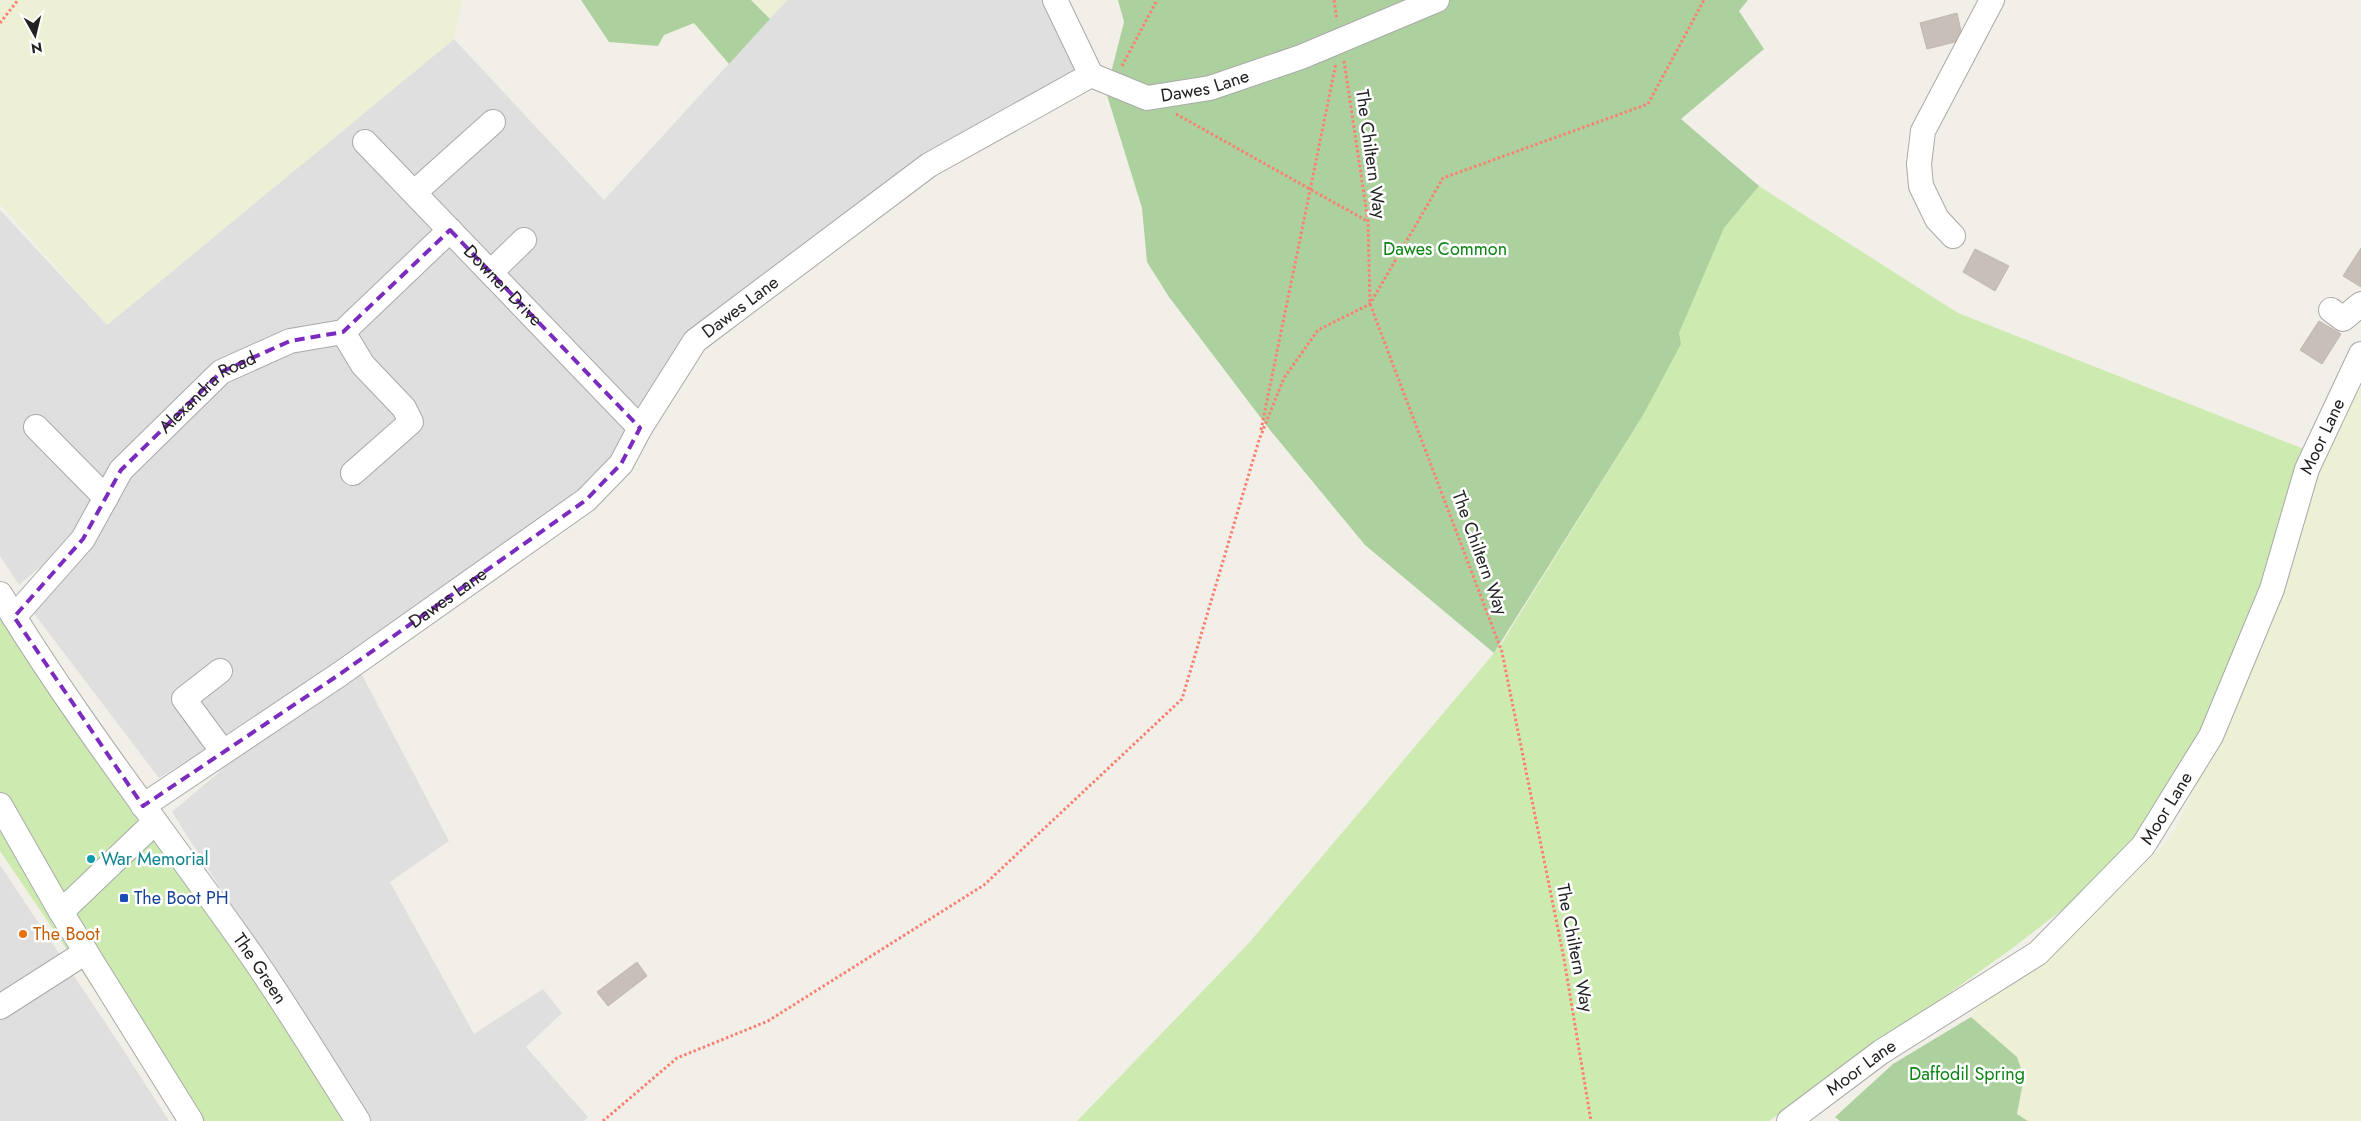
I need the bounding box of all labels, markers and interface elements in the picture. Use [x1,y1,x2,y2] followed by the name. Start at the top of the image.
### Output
[10,10,60,60] north arrow
[30,37,44,59] text: N
[1159,63,1252,109] street label: Dawes Lane
[1349,88,1393,220] street label: The Chiltern Way
[1383,236,1507,262] park label: Dawes Common
[457,239,548,332] street label: Downer Drive
[696,269,784,344] street label: Dawes Lane
[153,345,260,439] street label: Alexandra Road
[2293,394,2351,479] street label: Moor Lane
[1446,487,1515,619] street label: The Chiltern Way
[403,561,492,635] street label: Dawes Lane
[2134,767,2199,850] street label: Moor Lane
[101,846,209,872] place label: War Memorial
[85,853,97,865] marker: War Memorial
[1550,882,1600,1014] street label: The Chiltern Way
[134,885,229,911] place label: The Boot PH
[118,892,130,904] marker: The Boot PH
[33,921,100,947] place label: The Boot
[17,928,29,940] marker: The Boot
[227,928,293,1009] street label: The Green
[1821,1033,1901,1102] street label: Moor Lane
[1909,1061,2025,1087] park label: Daffodil Spring

